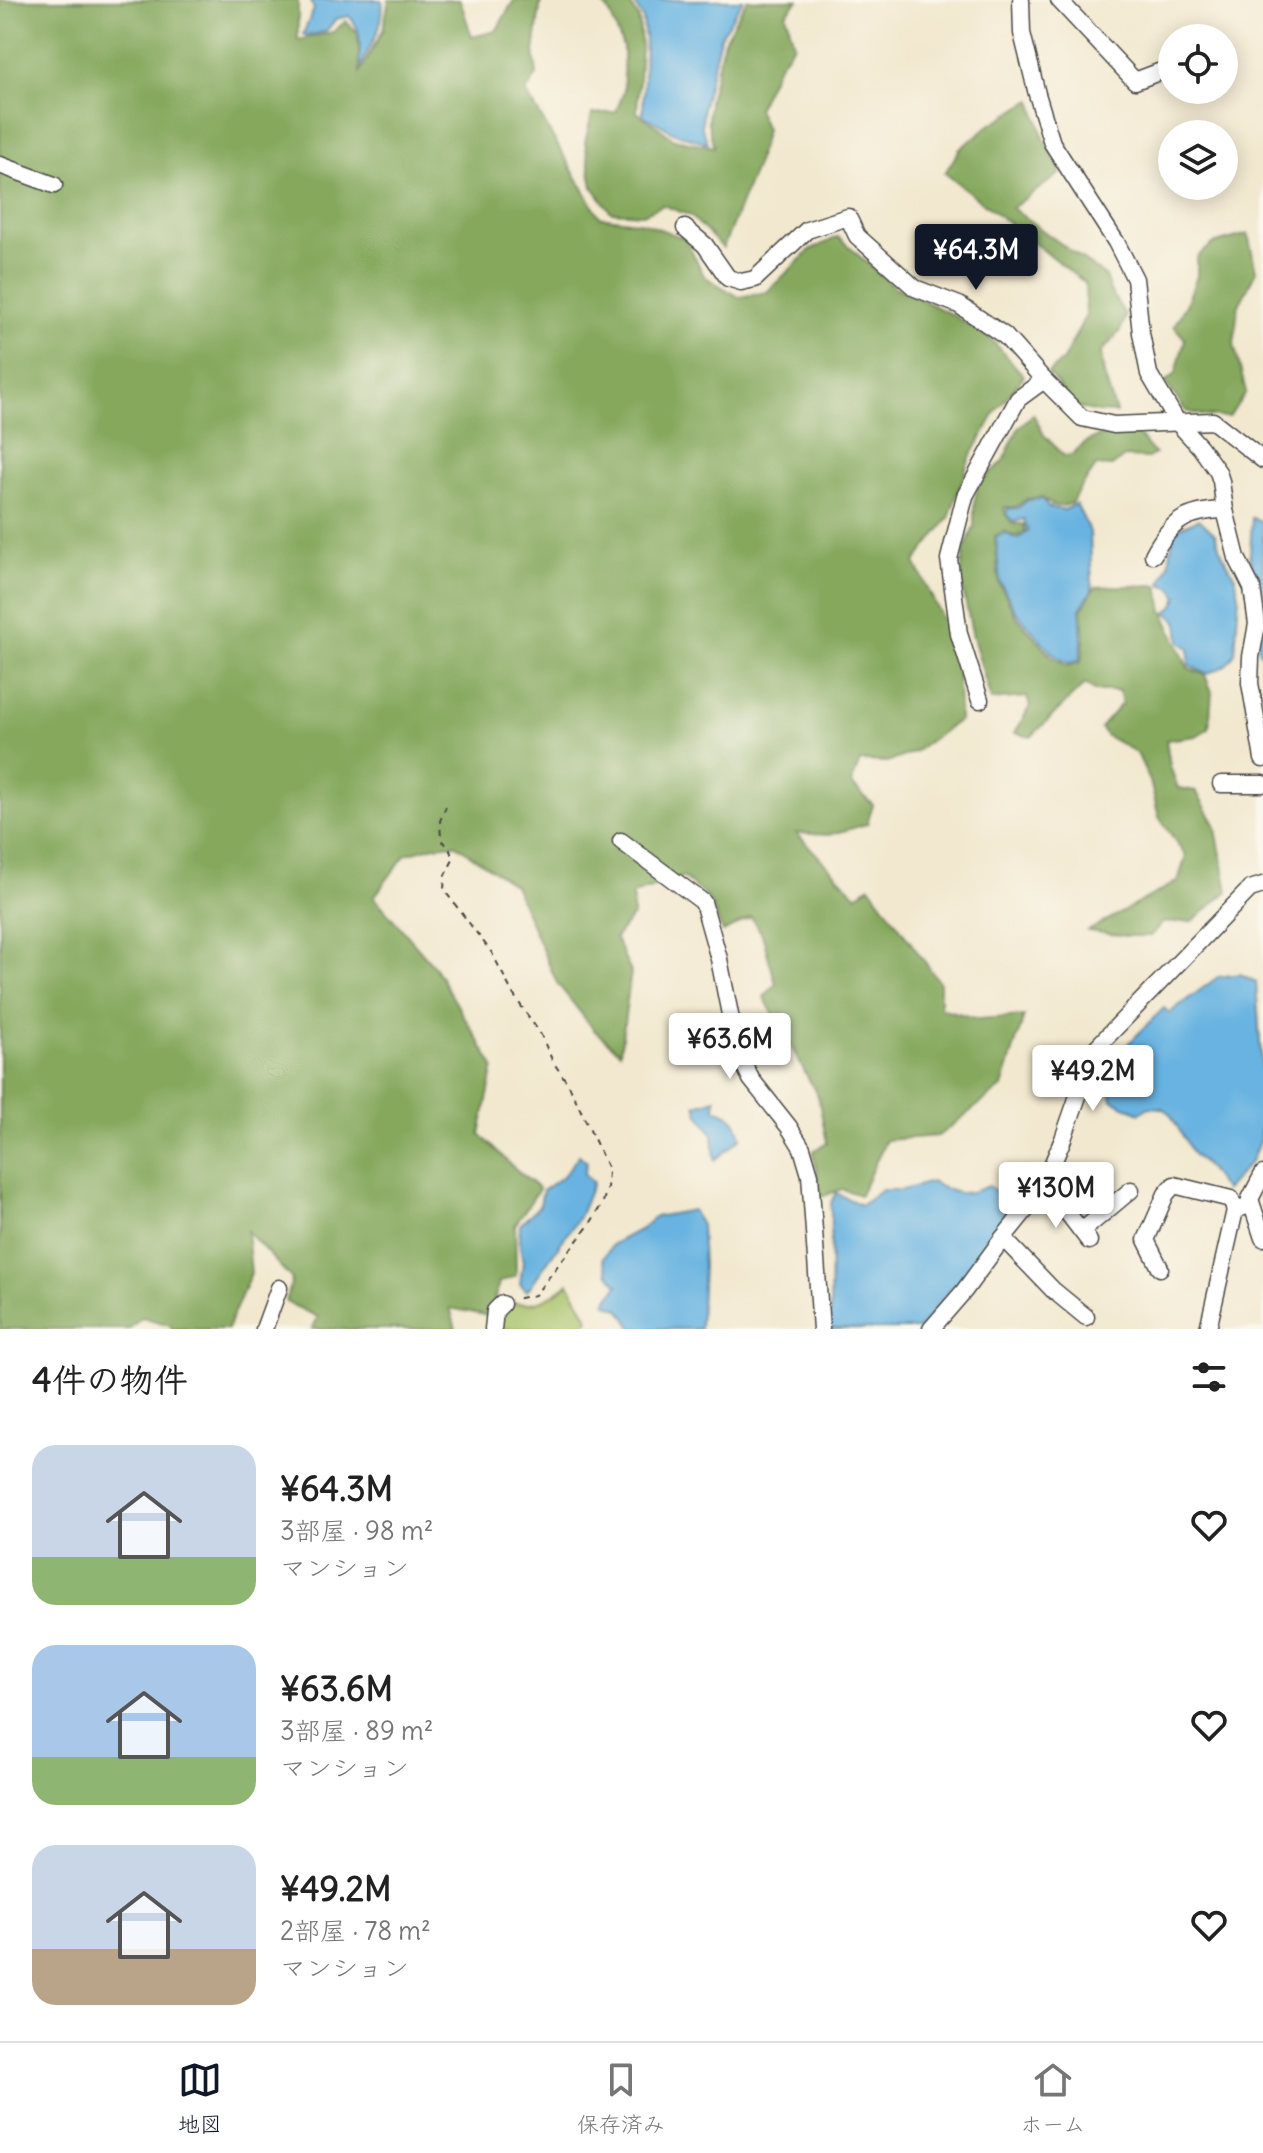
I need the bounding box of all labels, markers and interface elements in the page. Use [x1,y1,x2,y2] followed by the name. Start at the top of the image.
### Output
[1158,24,1238,200] map controls
[1158,24,1238,104] button: locate
[1158,120,1238,200] button: layers
[911,224,1041,292] pin: ¥64.3M
[933,233,1019,266] text: ¥64.3M
[665,1013,795,1081] pin: ¥63.6M
[687,1022,773,1055] text: ¥63.6M
[1028,1045,1158,1113] pin: ¥49.2M
[1050,1054,1136,1087] text: ¥49.2M
[1000,1162,1112,1230] pin: ¥130M
[1017,1171,1095,1204] text: ¥130M
[1187,1355,1231,1399] icon: filters
[32,1358,188,1401] text: 4件の物件
[280,1467,393,1510] text: ¥64.3M
[96,1477,192,1573] icon: home
[1187,1503,1231,1547] icon: heart
[280,1514,434,1547] text: 3部屋 · 98 m²
[280,1551,409,1584] text: マンション
[280,1667,393,1710] text: ¥63.6M
[96,1677,192,1773] icon: home
[1187,1703,1231,1747] icon: heart
[280,1714,434,1747] text: 3部屋 · 89 m²
[280,1751,409,1784] text: マンション
[280,1867,392,1910] text: ¥49.2M
[96,1877,192,1973] icon: home
[1187,1903,1231,1947] icon: heart
[280,1914,431,1947] text: 2部屋 · 78 m²
[280,1951,409,1984] text: マンション
[178,2058,222,2138] tab: 地図
[577,2058,665,2138] tab: 保存済み
[1020,2058,1085,2138] tab: ホーム

